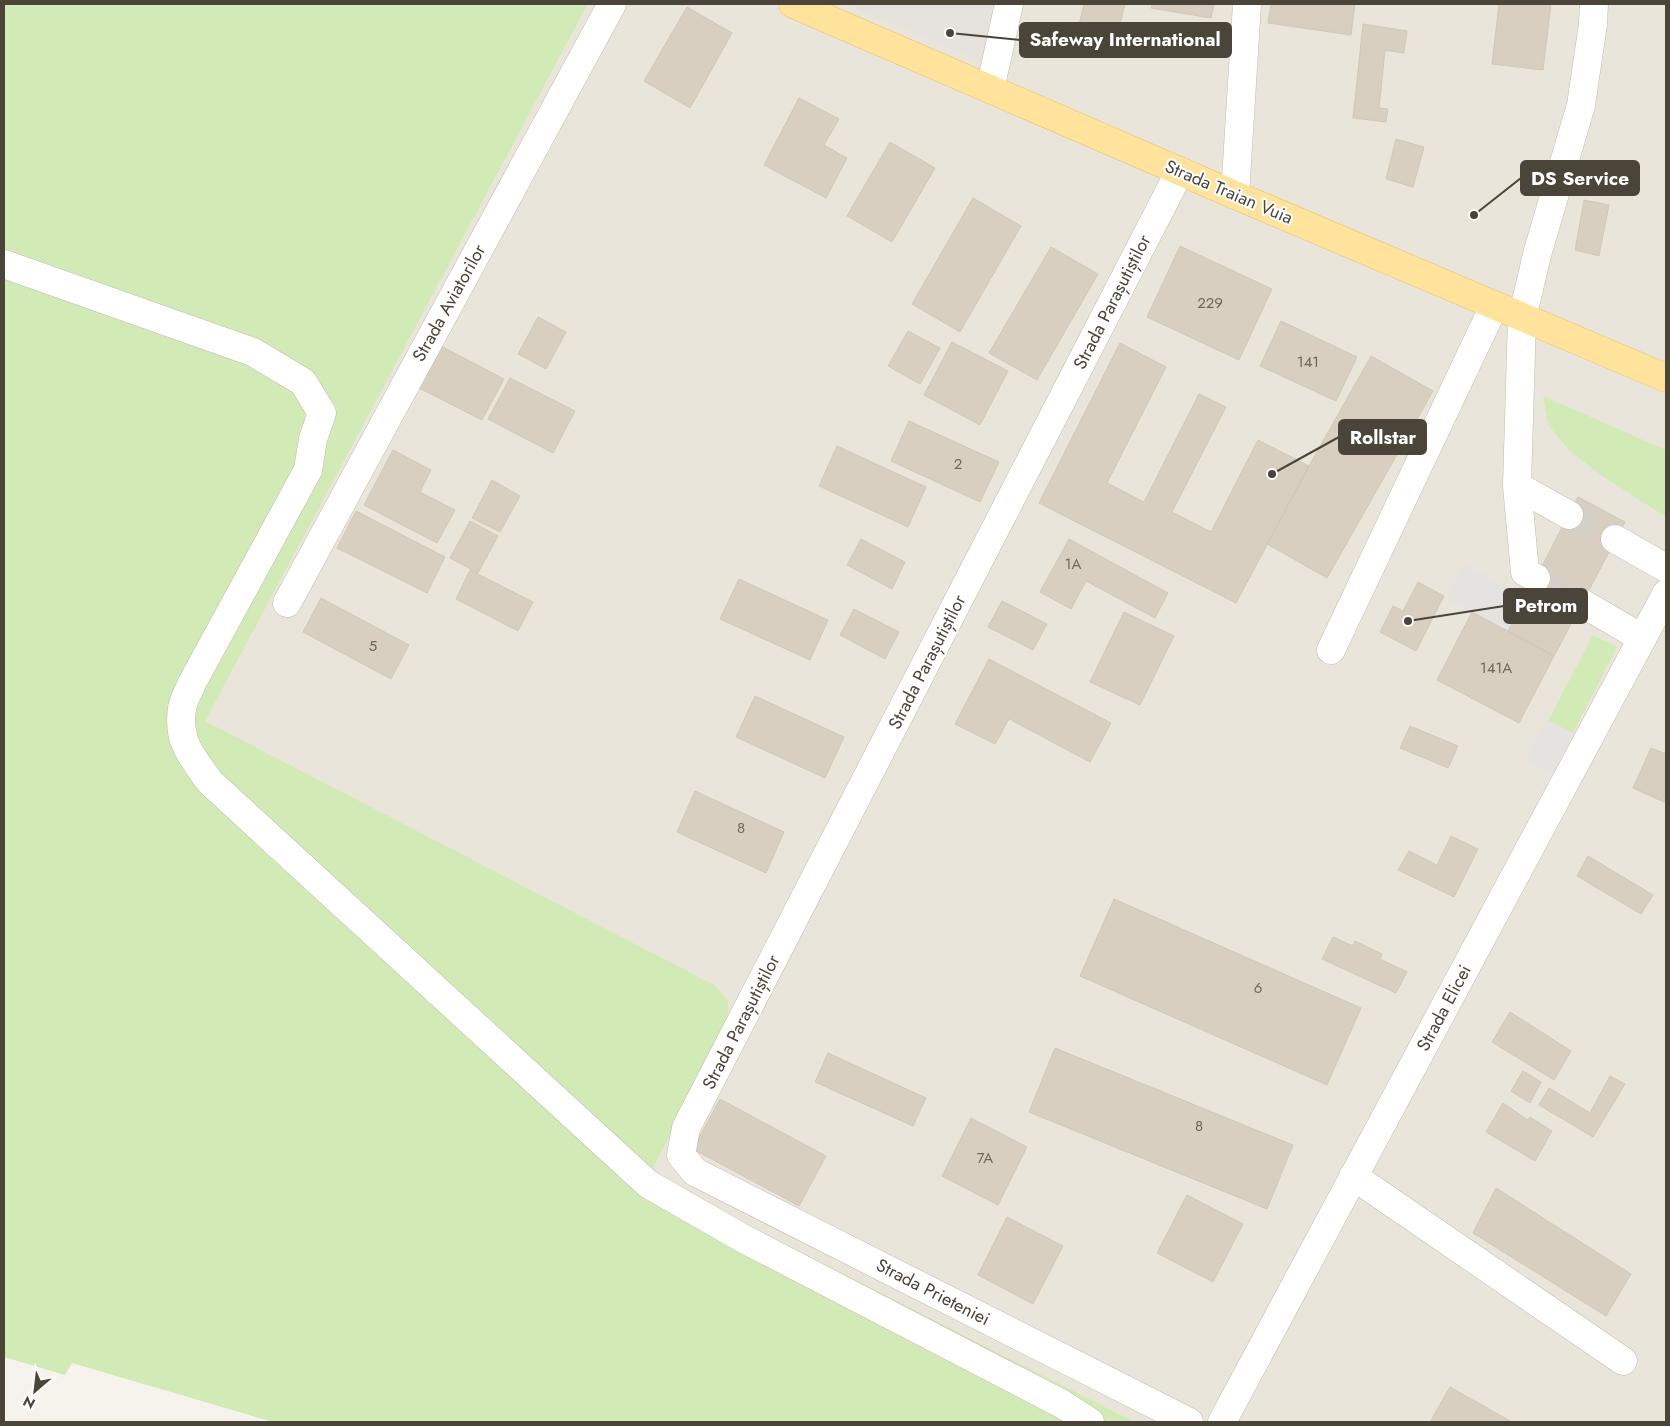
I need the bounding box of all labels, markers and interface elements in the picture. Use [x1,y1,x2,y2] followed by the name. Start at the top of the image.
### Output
[1020,23,1231,57] callout: Safeway International
[1029,26,1221,53] text: Safeway International
[1161,153,1297,231] street label: Strada Traian Vuia
[1521,161,1639,195] callout: DS Service
[1531,165,1629,192] text: DS Service
[1067,229,1158,374] street label: Strada Parașutiștilor
[406,239,492,366] street label: Strada Aviatorilor
[1197,292,1223,314] house number: 229
[1297,351,1319,373] house number: 141
[1339,420,1426,454] callout: Rollstar
[1350,424,1416,451] text: Rollstar
[954,453,962,475] house number: 2
[1065,553,1081,575] house number: 1A
[882,589,973,734] street label: Strada Parașutiștilor
[1504,589,1587,623] callout: Petrom
[1515,592,1577,619] text: Petrom
[369,635,377,657] house number: 5
[1480,657,1512,679] house number: 141A
[737,817,745,839] house number: 8
[696,949,787,1094] street label: Strada Parașutiștilor
[1410,960,1478,1056] street label: Strada Elicei
[1254,977,1262,999] house number: 6
[1195,1115,1203,1137] house number: 8
[977,1147,993,1169] house number: 7A
[872,1252,994,1332] street label: Strada Prieteniei
[10,1366,60,1416] north arrow
[19,1391,39,1414] text: N

